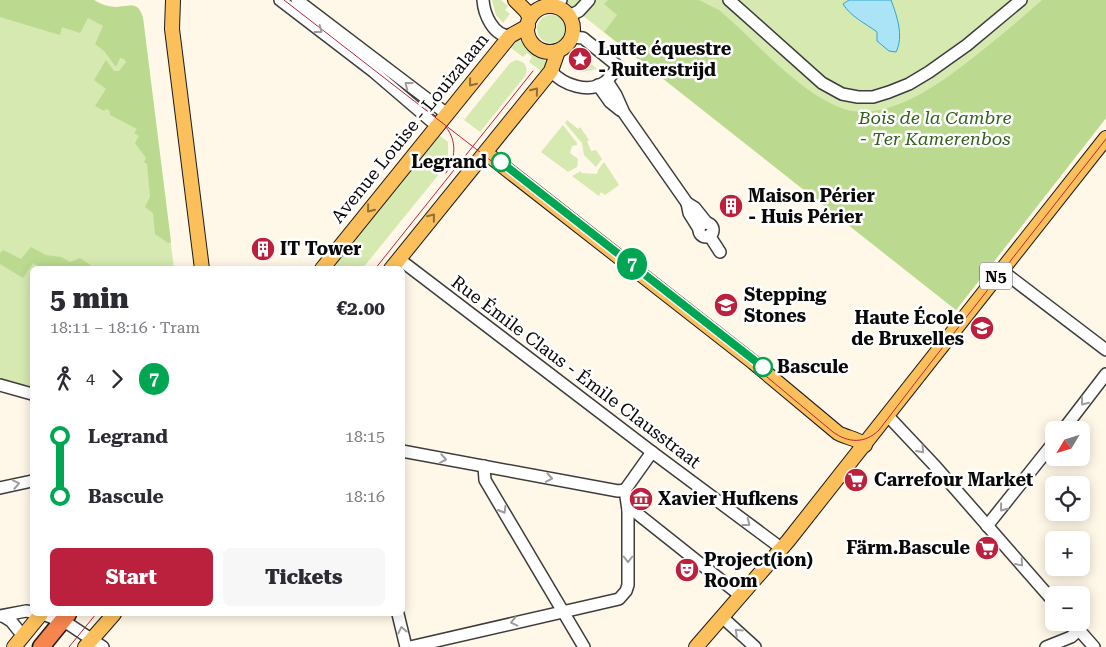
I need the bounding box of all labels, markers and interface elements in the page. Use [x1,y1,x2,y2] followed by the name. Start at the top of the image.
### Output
[313,24,322,32] one-way arrow
[327,28,493,227] street label: Avenue Louise - Louizalaan
[598,38,732,80] place label: Lutte équestre - Ruiterstrijd
[567,46,593,72] place icon: Lutte équestre - Ruiterstrijd
[469,77,478,86] one-way arrow
[404,82,413,91] one-way arrow
[529,88,537,97] one-way arrow
[857,107,1012,149] park label: Bois de la Cambre - Ter Kamerenbos
[411,151,487,172] place label: Legrand
[491,152,511,172] marker: Legrand
[748,185,875,227] place label: Maison Périer - Huis Périer
[718,193,744,219] building icon: Maison Périer - Huis Périer
[368,203,376,212] one-way arrow
[427,214,435,223] one-way arrow
[250,236,276,262] building icon: IT Tower
[280,238,362,259] place label: IT Tower
[616,248,648,280] line badge: 7
[627,253,637,274] text: 7
[980,262,1012,290] road number: N5
[448,271,705,472] street label: Rue Émile Claus - Émile Clausstraat
[50,282,129,315] text: 5 min
[744,284,827,326] place label: Stepping Stones
[713,292,739,318] school or university icon: Stepping Stones
[336,297,385,320] text: €2.00
[851,306,964,349] place label: Haute École de Bruxelles
[969,315,995,341] school or university icon: Haute École de Bruxelles
[50,318,200,337] text: 18:11 – 18:16 · Tram
[777,356,849,377] place label: Bascule
[753,357,773,377] marker: Bascule
[50,365,78,393] icon: walk
[103,365,131,393] icon: forward
[149,368,159,389] text: 7
[86,369,95,388] text: 4
[1082,396,1090,405] one-way arrow
[1045,421,1090,466] north arrow
[1045,421,1090,631] map controls
[88,425,168,448] text: Legrand
[345,427,385,446] text: 18:15
[915,445,924,454] one-way arrow
[439,453,448,463] one-way arrow
[843,467,869,493] supermarket icon: Carrefour Market
[874,469,1033,490] place label: Carrefour Market
[545,473,554,483] one-way arrow
[1045,476,1090,521] button: locate
[12,480,21,490] one-way arrow
[88,485,164,508] text: Bascule
[628,486,654,512] museum icon: Xavier Hufkens
[345,487,385,506] text: 18:16
[658,488,798,509] place label: Xavier Hufkens
[1000,502,1008,511] one-way arrow
[496,505,506,514] one-way arrow
[741,517,751,526] one-way arrow
[1045,531,1090,576] button: +
[974,535,1000,561] supermarket icon: Färm.Bascule
[846,537,970,558] place label: Färm.Bascule
[50,548,213,606] button: Start
[223,548,385,606] button: Tickets
[704,549,813,591] place label: Project(ion) Room
[623,556,633,563] one-way arrow
[674,557,700,583] theatre icon: Project(ion) Room
[1014,557,1023,566] one-way arrow
[1045,586,1090,631] button: −
[510,616,519,627] one-way arrow
[397,626,408,635] one-way arrow
[735,629,744,638] one-way arrow

